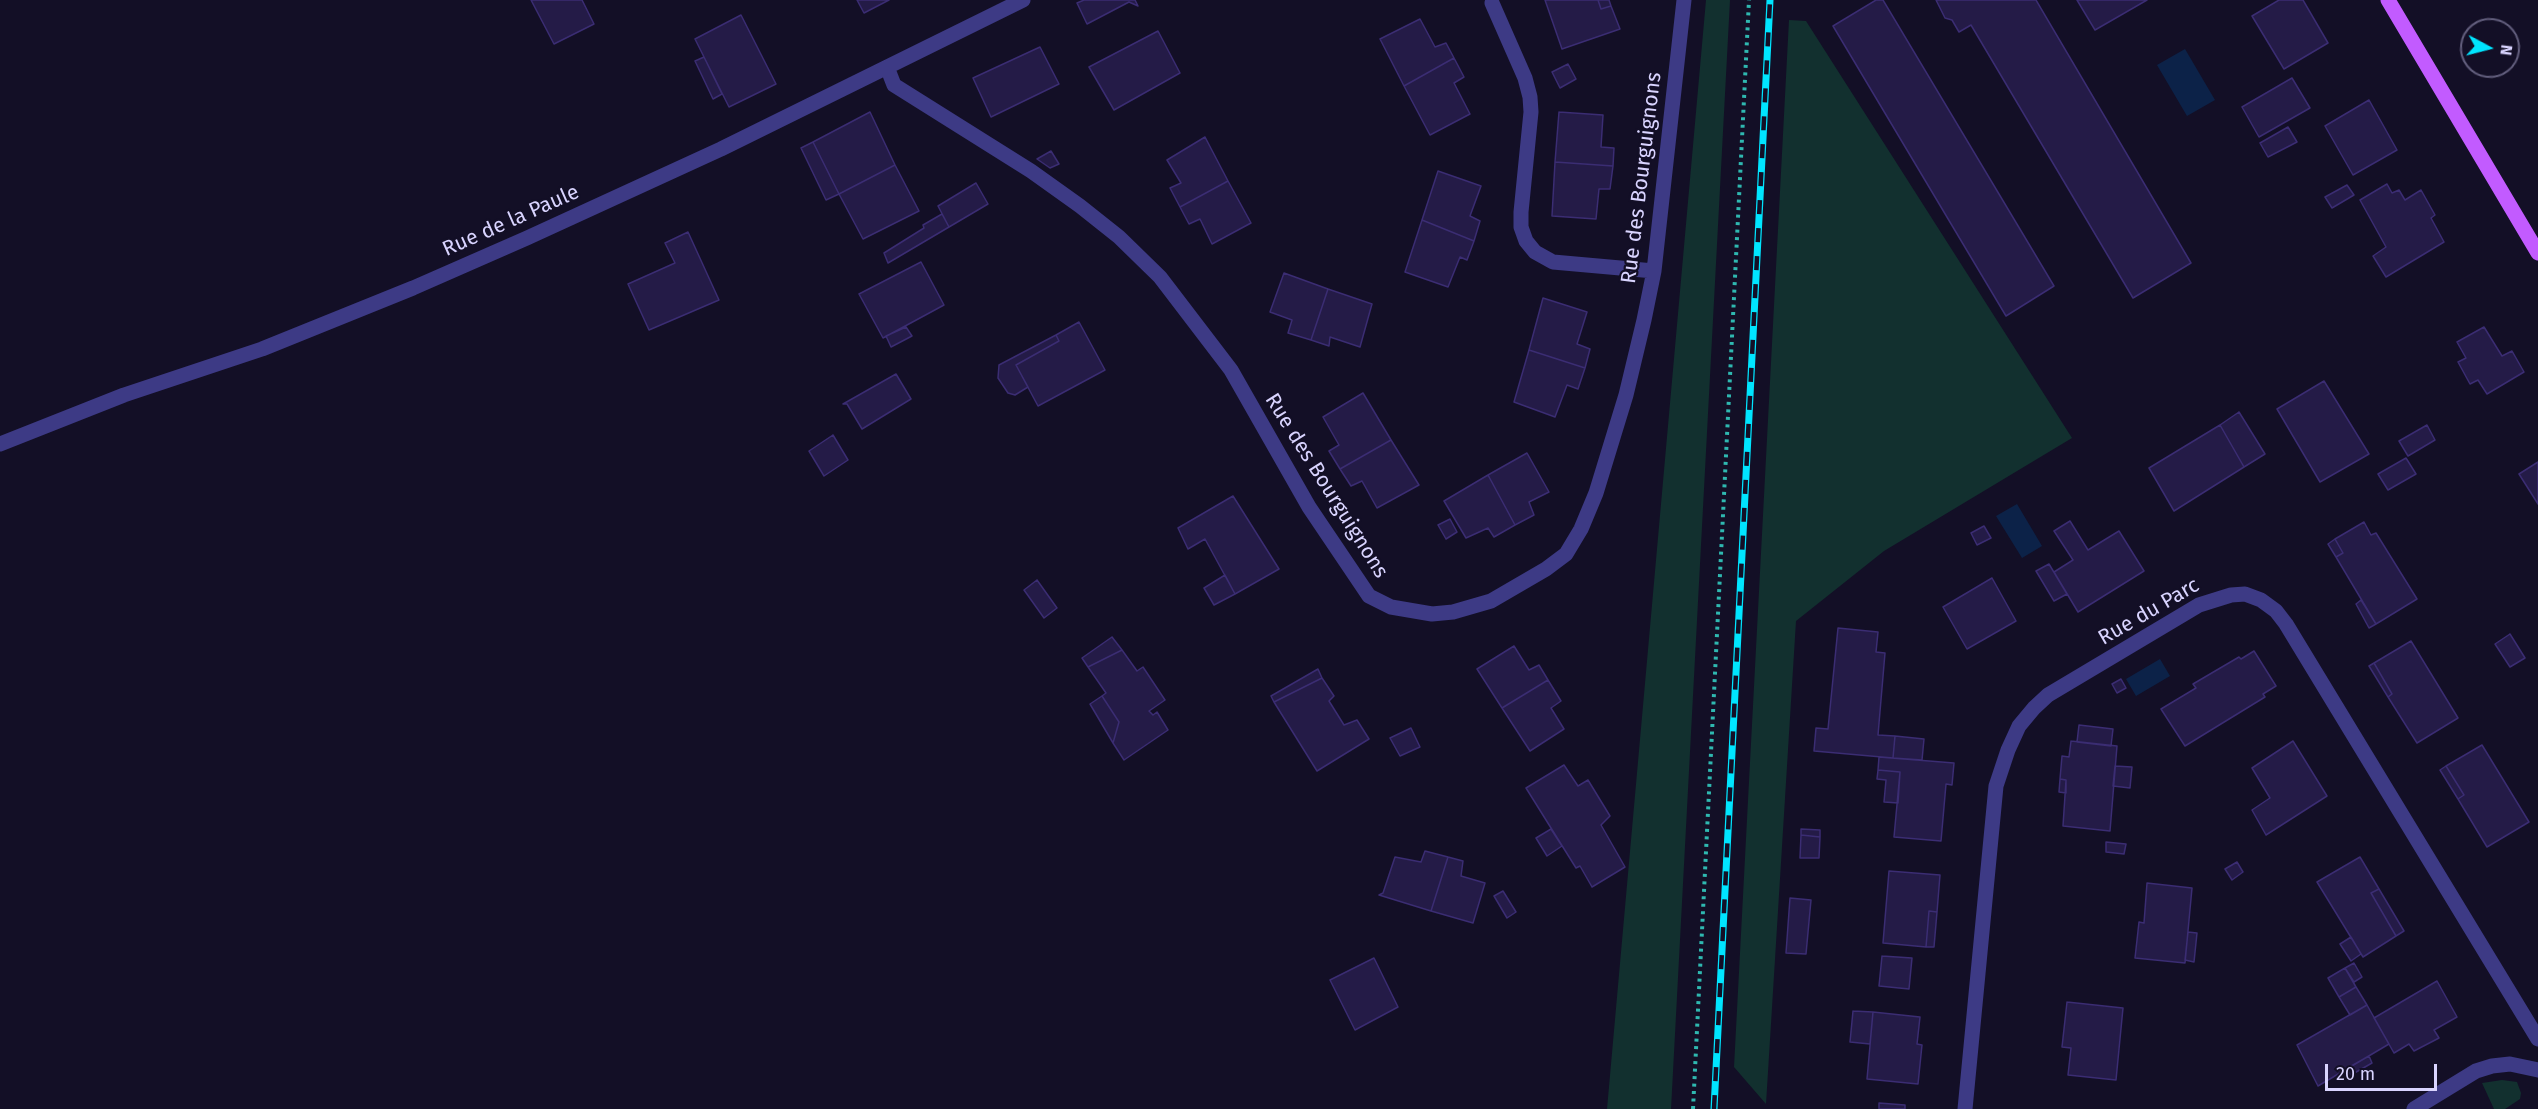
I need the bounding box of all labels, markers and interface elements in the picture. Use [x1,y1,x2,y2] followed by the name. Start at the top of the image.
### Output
[2460,18,2520,78] north arrow
[2496,44,2516,56] text: N
[1617,71,1667,285] street label: Rue des Bourguignons
[439,180,583,262] street label: Rue de la Paule
[1259,389,1393,583] street label: Rue des Bourguignons
[2094,573,2204,651] street label: Rue du Parc
[2328,1052,2440,1090] scale bar
[2336,1063,2375,1085] text: 20 m

